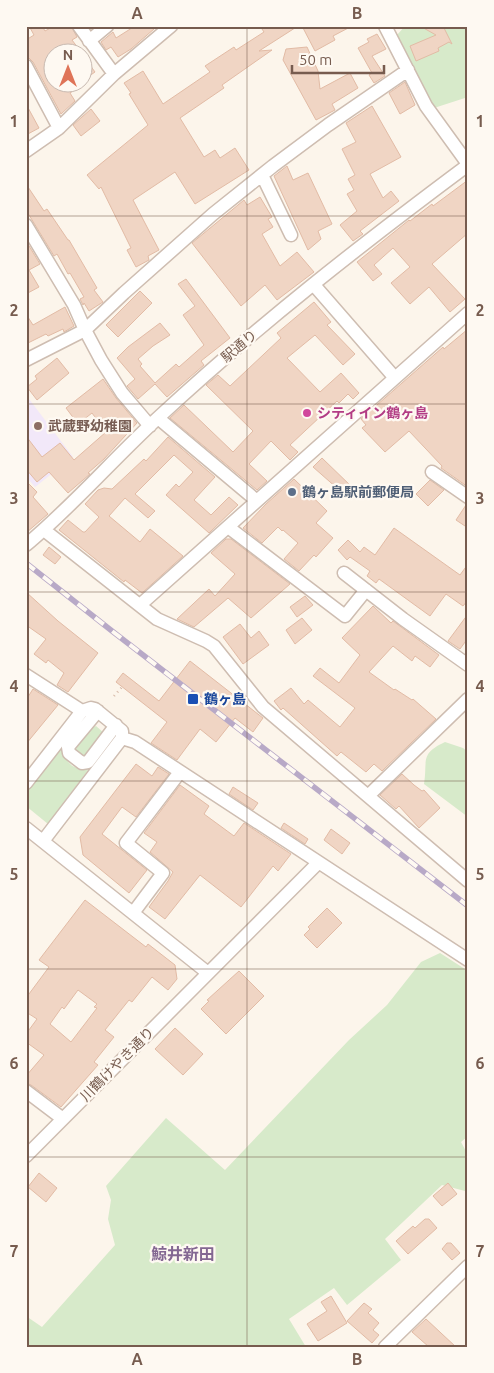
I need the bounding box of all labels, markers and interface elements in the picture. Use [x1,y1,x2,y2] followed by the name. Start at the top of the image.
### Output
[131,4,143,22] text: A
[352,4,362,22] text: B
[42,42,92,92] north arrow
[292,42,384,74] scale bar
[63,47,73,63] text: N
[299,51,332,68] text: 50 m
[9,112,19,130] text: 1
[475,112,485,130] text: 1
[9,301,19,319] text: 2
[475,301,485,319] text: 2
[218,326,260,366] street label: 駅通り
[317,405,428,421] place label: シティイン鶴ヶ島
[301,407,313,419] marker: シティイン鶴ヶ島
[48,418,132,434] place label: 武蔵野幼稚園
[32,420,44,432] marker: 武蔵野幼稚園
[302,484,414,500] place label: 鶴ヶ島駅前郵便局
[286,486,298,498] marker: 鶴ヶ島駅前郵便局
[9,489,19,507] text: 3
[475,489,485,507] text: 3
[9,677,19,695] text: 4
[475,677,485,695] text: 4
[204,691,246,707] place label: 鶴ヶ島
[186,692,200,706] marker: 鶴ヶ島
[9,865,19,883] text: 5
[475,865,485,883] text: 5
[77,1024,157,1104] street label: 川鶴けやき通り
[9,1054,19,1072] text: 6
[475,1054,485,1072] text: 6
[9,1242,19,1260] text: 7
[475,1242,485,1260] text: 7
[151,1245,215,1263] district label: 鯨井新田
[131,1350,143,1368] text: A
[352,1350,362,1368] text: B

